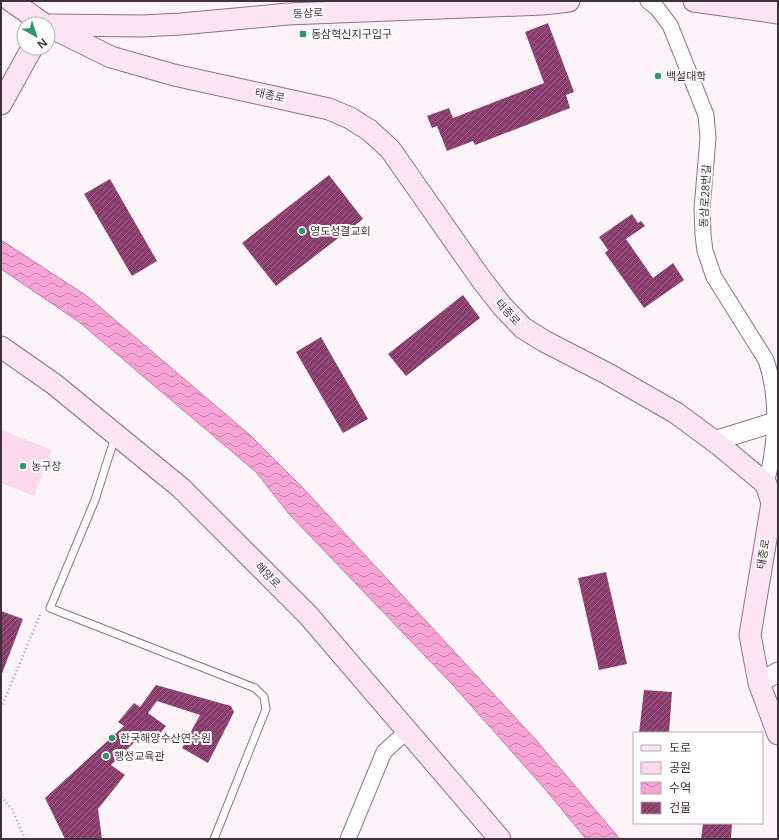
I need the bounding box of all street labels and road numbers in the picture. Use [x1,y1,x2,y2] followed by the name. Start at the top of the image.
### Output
[292,4,324,21] street label: 동삼로
[254,84,287,105] street label: 태종로
[695,164,714,228] street label: 동삼로28번길
[493,295,524,328] street label: 태종로
[752,538,773,570] street label: 태종로
[252,559,284,591] street label: 해양로

